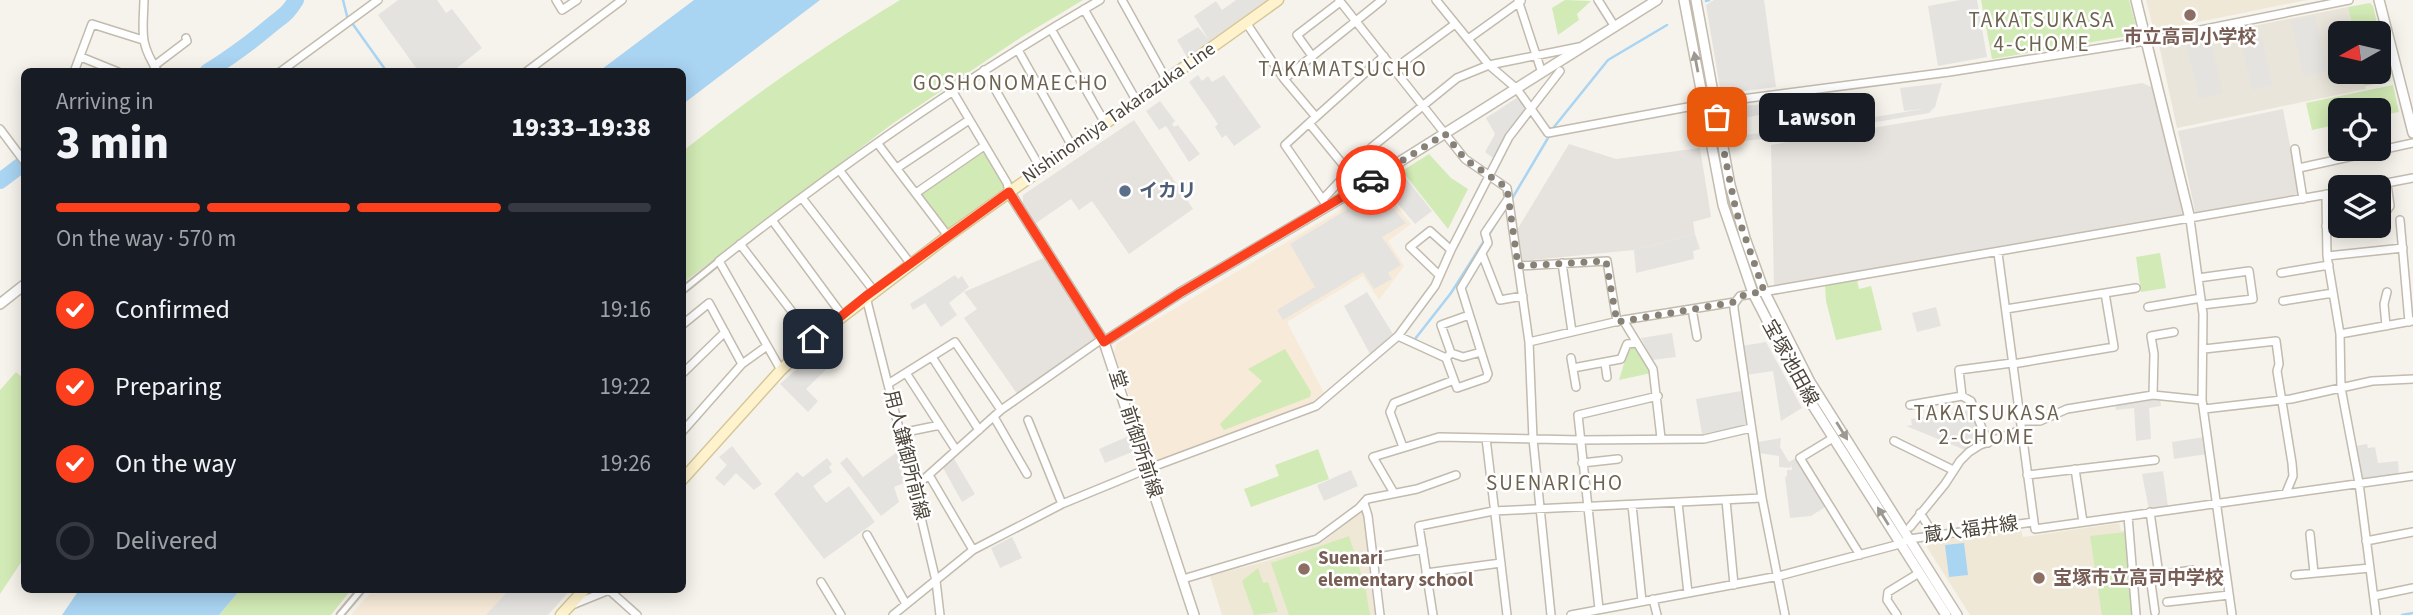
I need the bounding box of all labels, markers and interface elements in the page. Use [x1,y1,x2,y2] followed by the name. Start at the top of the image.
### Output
[1968,5,2116,59] district label: TAKATSUKASA 4-CHOME
[2182,7,2198,23] marker: 市立高司小学校
[2328,21,2390,84] north arrow
[2328,21,2391,238] map controls
[2123,24,2257,51] place label: 市立高司小学校
[1017,36,1221,190] street label: Nishinomiya Takarazuka Line
[1690,51,1701,73] one-way arrow
[1258,54,1428,84] district label: TAKAMATSUCHO
[913,68,1109,98] district label: GOSHONOMAECHO
[56,85,154,118] text: Arriving in
[1687,87,1747,147] pin
[1759,92,1874,142] callout: Lawson
[1698,98,1736,136] icon: bag
[2328,98,2391,161] button: locate
[1778,101,1856,134] text: Lawson
[511,109,651,146] text: 19:33–19:38
[56,111,169,176] text: 3 min
[1336,145,1406,215] courier
[1352,161,1390,199] icon: car
[2328,175,2391,238] button: layers
[1139,178,1196,205] place label: イカリ
[1117,183,1133,199] marker: イカリ
[56,222,236,255] text: On the way · 570 m
[56,291,94,329] icon: check
[115,291,230,328] text: Confirmed
[600,293,651,326] text: 19:16
[783,309,843,369] pin
[1755,315,1825,411] street label: 宝塚池田線
[794,320,832,358] icon: home
[1102,367,1168,501] street label: 堂ノ前御所前線
[56,368,94,406] icon: check
[115,368,221,405] text: Preparing
[600,370,651,403] text: 19:22
[877,387,935,523] street label: 用人鎌御所前線
[1913,398,2061,452] district label: TAKATSUKASA 2-CHOME
[1835,422,1848,441] one-way arrow
[56,445,94,483] icon: check
[115,445,236,482] text: On the way
[600,447,651,480] text: 19:26
[1486,468,1624,498] district label: SUENARICHO
[1876,507,1889,526] one-way arrow
[1922,510,2020,550] street label: 蔵人福井線
[115,522,218,559] text: Delivered
[1318,545,1474,594] place label: Suenari elementary school
[1296,561,1312,577] marker: Suenari elementary school
[2053,565,2224,592] place label: 宝塚市立高司中学校
[2031,570,2047,586] marker: 宝塚市立高司中学校

